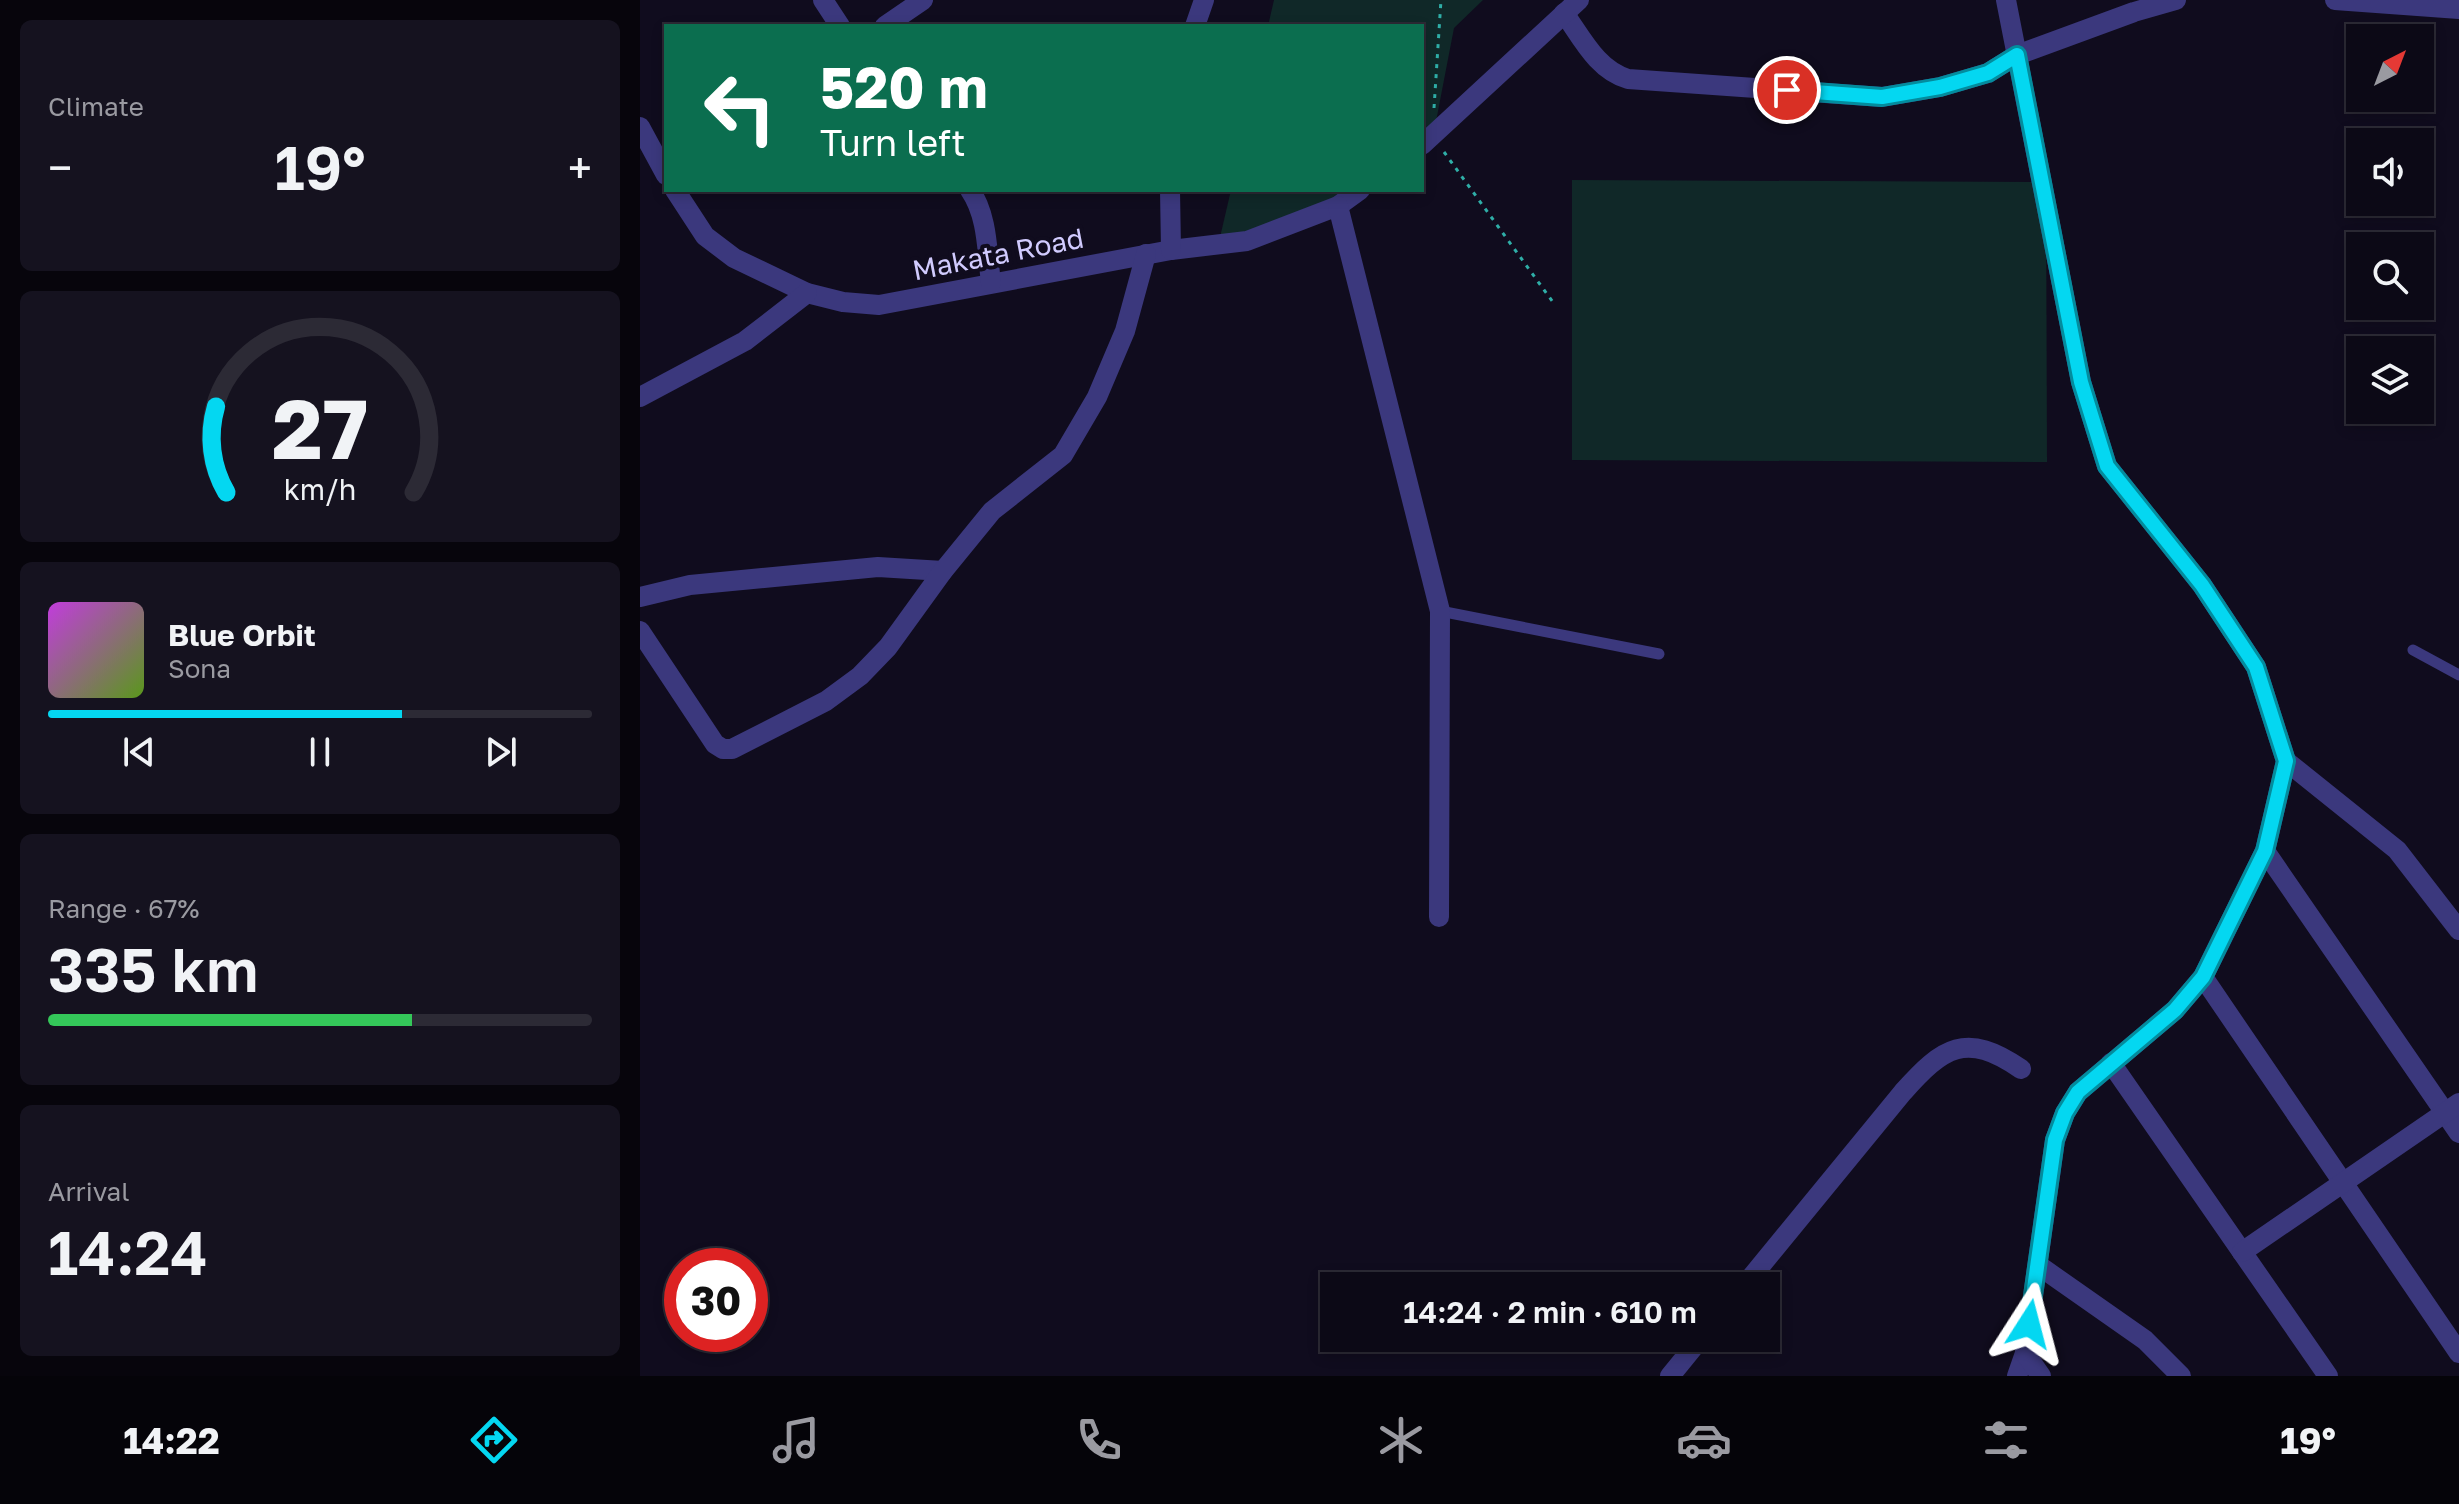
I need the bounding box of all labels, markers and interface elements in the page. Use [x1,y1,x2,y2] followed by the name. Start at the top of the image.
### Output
[2346,24,2434,112] north arrow
[2346,24,2434,424] map controls
[820,53,988,120] text: 520 m
[688,56,792,160] icon: left
[1753,56,1821,124] pin
[1765,68,1809,112] icon: arrive
[48,91,144,122] text: Climate
[820,121,966,164] text: Turn left
[2346,128,2434,216] button: sound
[274,131,366,203] text: 19°
[48,141,72,194] text: −
[568,141,592,194] text: +
[910,221,1086,286] street label: Makata Road
[2346,232,2434,320] button: search
[2346,336,2434,424] button: layers
[272,376,368,476] text: 27
[284,472,356,506] text: km/h
[168,617,316,653] text: Blue Orbit
[168,653,231,684] text: Sona
[117,730,161,774] icon: previous
[298,730,342,774] icon: pause
[479,730,523,774] icon: next
[48,893,199,924] text: Range · 67%
[48,933,258,1005] text: 335 km
[48,1176,129,1207] text: Arrival
[48,1216,208,1288] text: 14:24
[664,1248,768,1352] speed limit sign: 30
[1987,1282,2071,1366] position arrow
[1403,1294,1697,1330] text: 14:24 · 2 min · 610 m
[466,1412,522,1468] icon: directions
[768,1412,824,1468] icon: music
[1071,1412,1127,1468] icon: phone
[1373,1412,1429,1468] icon: climate
[1676,1412,1732,1468] icon: car
[1978,1412,2034,1468] icon: filters
[123,1419,220,1462] text: 14:22
[2280,1419,2336,1462] text: 19°

